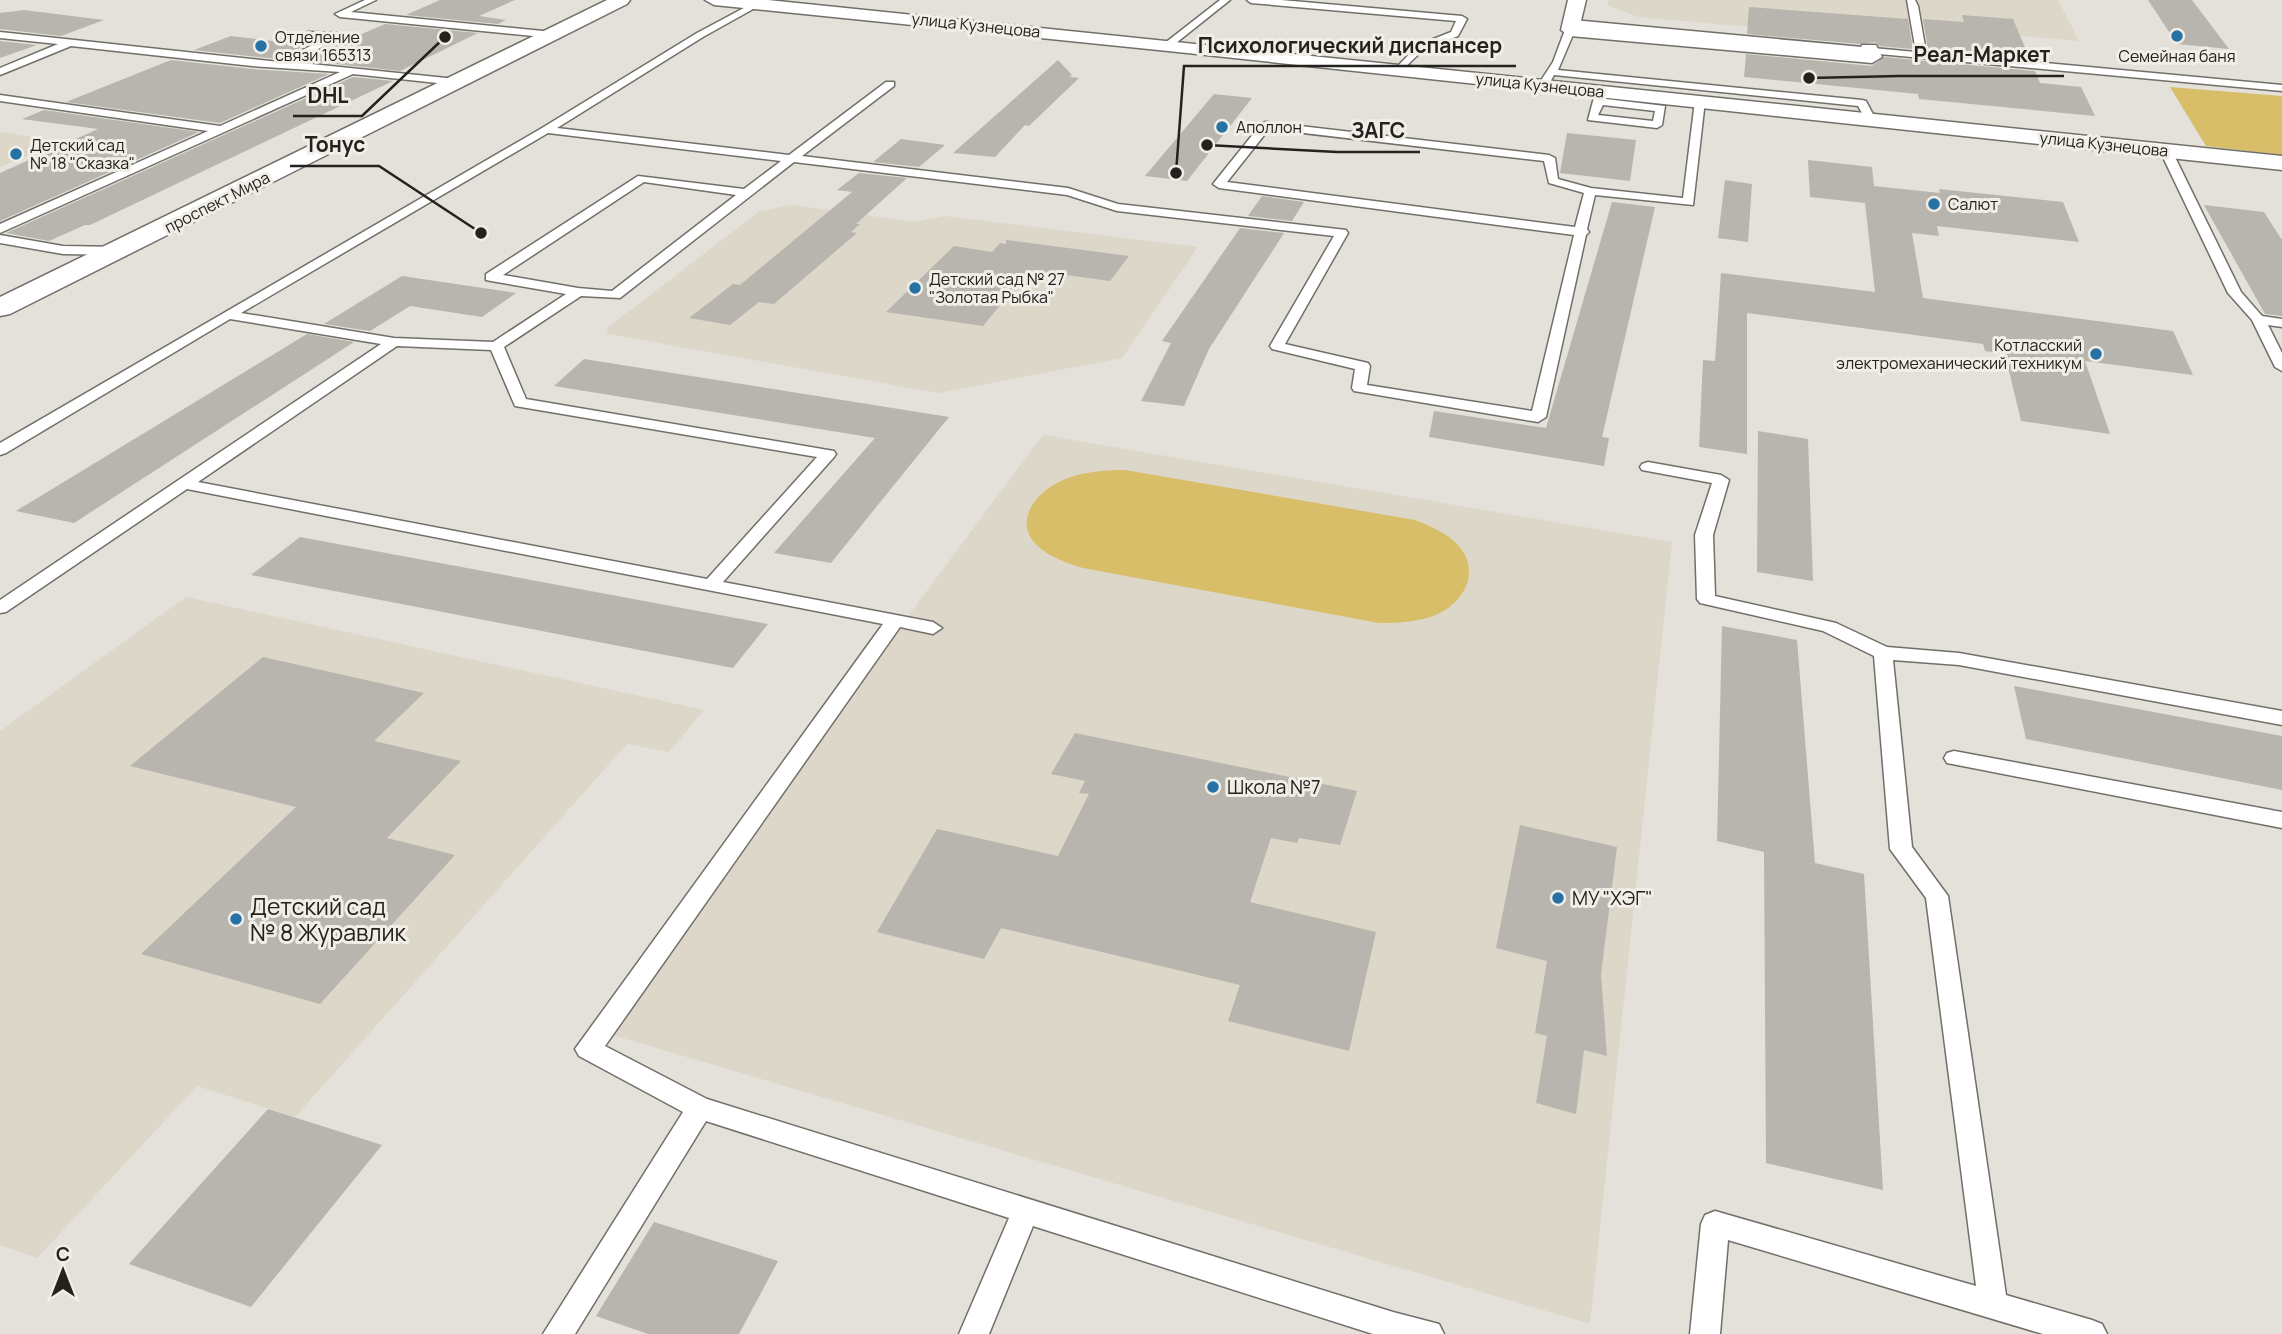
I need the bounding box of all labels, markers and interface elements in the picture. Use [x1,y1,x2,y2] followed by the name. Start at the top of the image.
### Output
[911,7,1041,43] street label: улица Кузнецова
[1184,24,1516,66] callout: Психологический диспансер
[275,26,371,66] place label: Отделение связи 165313
[2169,28,2185,44] marker: Семейная баня
[1198,31,1502,59] text: Психологический диспансер
[1899,34,2064,76] callout: Реал-Маркет
[253,38,269,54] marker: Отделение связи 165313
[1914,40,2050,68] text: Реал-Маркет
[2119,45,2235,67] place label: Семейная баня
[1475,67,1605,103] street label: улица Кузнецова
[293,74,362,116] callout: DHL
[307,81,349,109] text: DHL
[1337,110,1420,152] callout: ЗАГС
[1236,116,1302,138] place label: Аполлон
[1351,116,1405,144] text: ЗАГС
[1214,119,1230,135] marker: Аполлон
[290,124,379,166] callout: Тонус
[2039,126,2169,162] street label: улица Кузнецова
[305,130,365,158] text: Тонус
[30,134,135,174] place label: Детский сад № 18 "Сказка"
[8,146,24,162] marker: Детский сад № 18 "Сказка"
[161,166,273,238] street label: проспект Мира
[1948,193,1998,215] place label: Салют
[1926,196,1942,212] marker: Салют
[929,268,1065,308] place label: Детский сад № 27 "Золотая Рыбка"
[907,280,923,296] marker: Детский сад № 27 "Золотая Рыбка"
[1836,334,2082,374] place label: Котласский электромеханический техникум
[2088,346,2104,362] marker: Котласский электромеханический техникум
[1227,774,1321,800] place label: Школа №7
[1205,779,1221,795] marker: Школа №7
[1572,885,1653,911] place label: МУ "ХЭГ"
[250,890,407,948] place label: Детский сад № 8 Журавлик
[1550,890,1566,906] marker: МУ "ХЭГ"
[228,911,244,927] marker: Детский сад № 8 Журавлик
[28,1236,98,1306] north arrow
[56,1241,70,1267] text: С

